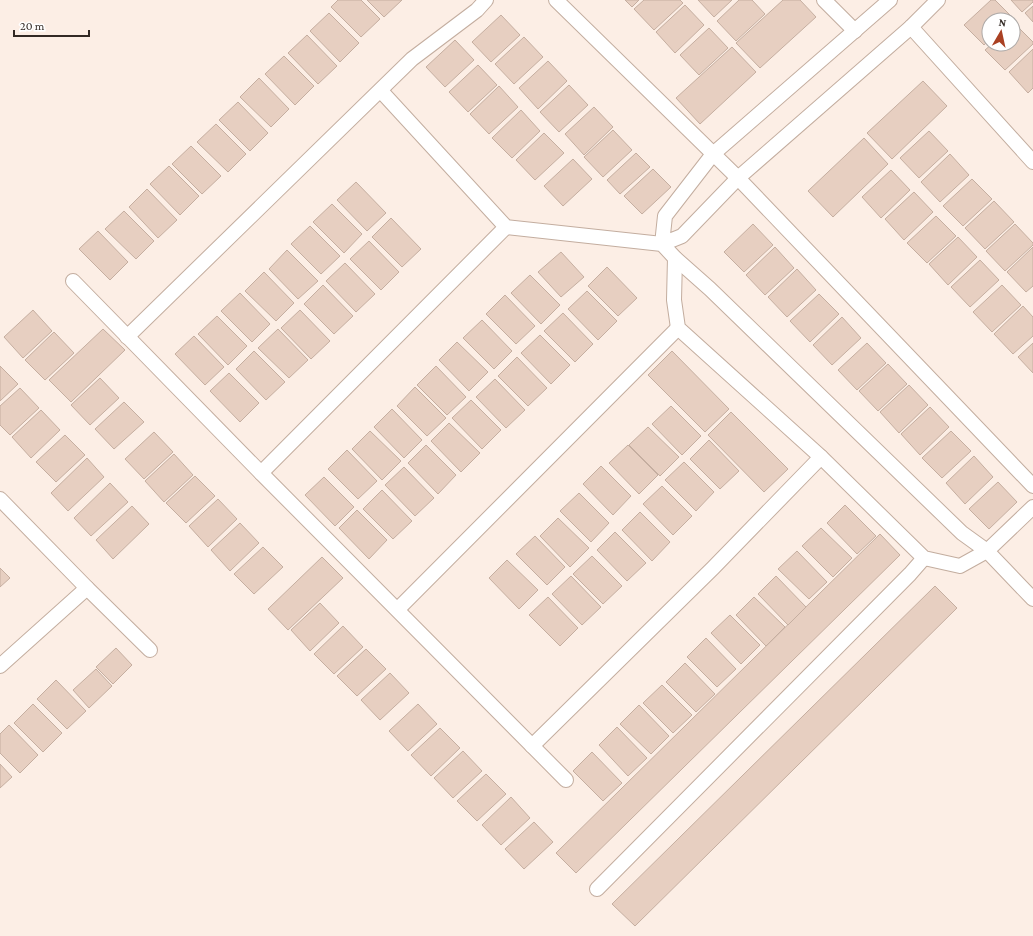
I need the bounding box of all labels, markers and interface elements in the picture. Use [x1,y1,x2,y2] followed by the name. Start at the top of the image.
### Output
[14,12,89,38] scale bar
[981,12,1021,52] north arrow
[998,16,1008,29] text: N
[20,19,45,33] text: 20 m

